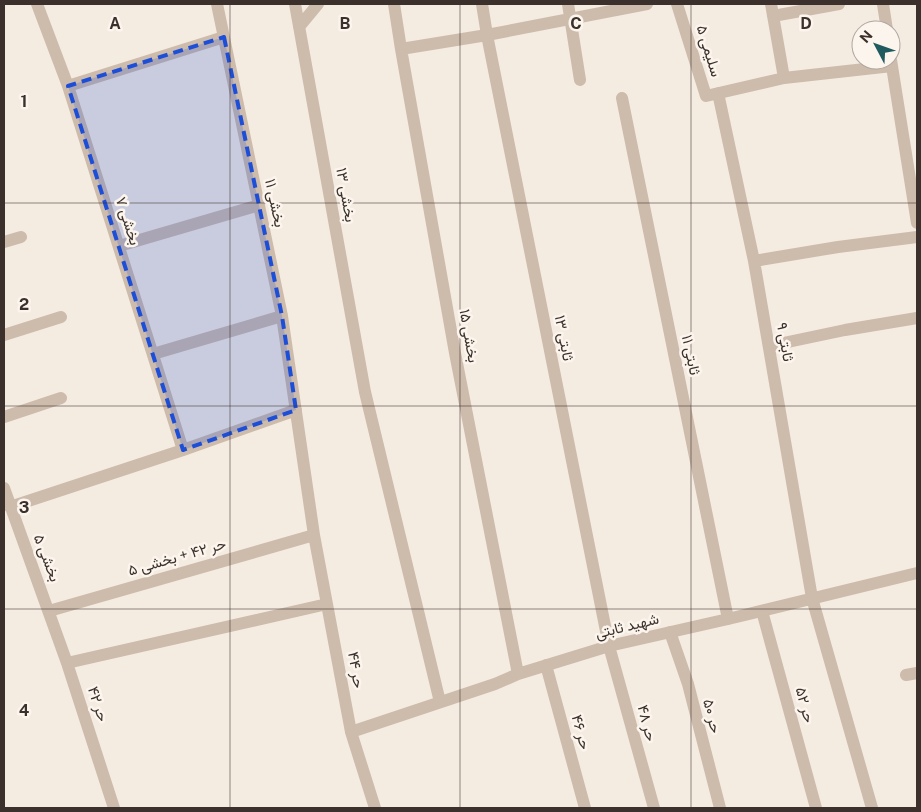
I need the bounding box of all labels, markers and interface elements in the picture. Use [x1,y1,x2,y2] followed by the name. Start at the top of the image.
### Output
[109,14,121,33] text: A
[340,14,351,33] text: B
[570,14,582,33] text: C
[800,14,812,33] text: D
[851,20,901,70] north arrow
[692,23,725,79] street label: سلیمی ۵
[857,27,876,46] text: N
[21,92,27,111] text: 1
[331,166,360,224] street label: بخشی ۱۳
[260,177,289,229] street label: بخشی ۱۱
[111,195,144,248] street label: بخشی ۷
[19,295,29,314] text: 2
[454,308,483,364] street label: بخشی ۱۵
[550,314,577,363] street label: ثابتی ۱۳
[772,321,797,363] street label: ثابتی ۹
[677,333,704,377] street label: ثابتی ۱۱
[19,498,29,517] text: 3
[29,532,64,585] street label: بخشی ۵
[126,534,228,581] street label: حر ۴۲ + بخشی ۵
[593,609,661,644] street label: شهید ثابتی
[344,650,368,690] street label: حر ۴۴
[84,684,112,724] street label: حر ۴۲
[792,685,818,725] street label: حر ۵۲
[699,697,725,735] street label: حر ۵۰
[19,701,30,720] text: 4
[634,703,660,743] street label: حر ۴۸
[568,713,594,751] street label: حر ۴۶

